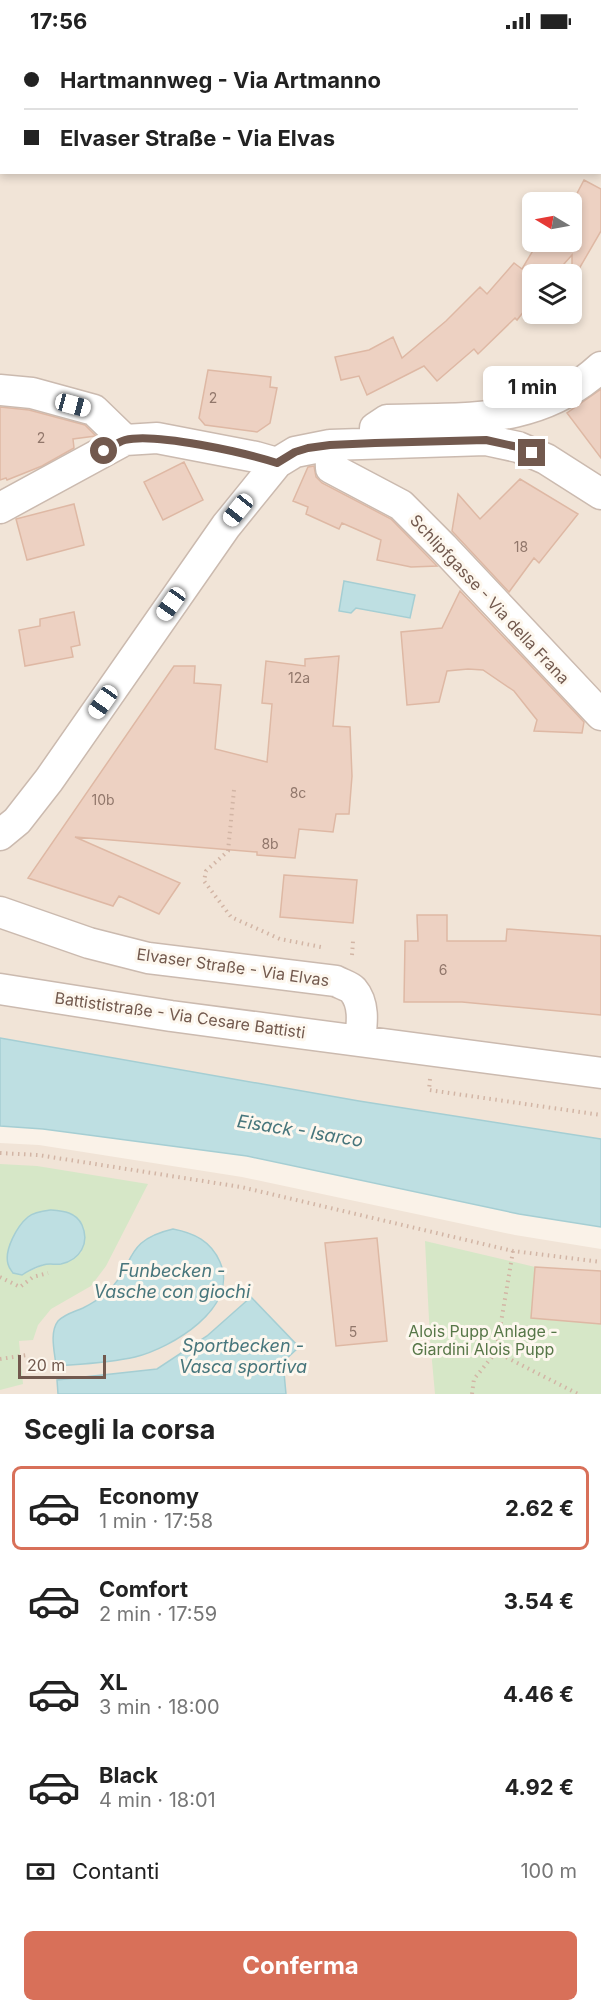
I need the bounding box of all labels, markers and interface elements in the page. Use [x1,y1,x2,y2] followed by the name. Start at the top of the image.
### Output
[30,8,87,34] text: 17:56
[60,67,381,93] text: Hartmannweg - Via Artmanno
[60,125,335,151] text: Elvaser Straße - Via Elvas
[522,192,582,252] north arrow
[522,192,582,324] map controls
[522,264,582,324] button: layers
[482,366,582,408] callout: 1 min
[508,375,557,399] text: 1 min
[209,389,217,406] house number: 2
[53,392,93,418] car
[37,429,45,446] house number: 2
[90,437,117,464] route start
[518,439,545,466] route end
[220,490,256,530] car
[406,510,574,688] street label: Schlipfgasse - Via della Frana
[514,538,528,555] house number: 18
[153,584,189,624] car
[288,669,310,686] house number: 12a
[85,682,121,722] car
[290,784,306,801] house number: 8c
[91,791,115,808] house number: 10b
[261,835,279,852] house number: 8b
[135,944,331,990] street label: Elvaser Straße - Via Elvas
[439,961,447,978] house number: 6
[54,988,306,1042] street label: Battististraße - Via Cesare Battisti
[236,1110,365,1151] water label: Eisack - Isarco
[94,1260,251,1302] water label: Funbecken - Vasche con giochi
[408,1321,558,1359] park label: Alois Pupp Anlage - Giardini Alois Pupp
[349,1323,357,1340] house number: 5
[179,1335,307,1377] water label: Sportbecken - Vasca sportiva
[18,1352,106,1380] scale bar
[27,1355,65,1375] text: 20 m
[24,1413,215,1446] text: Scegli la corsa
[27,1481,81,1535] icon: car
[99,1483,199,1509] text: Economy
[505,1495,574,1521] text: 2.62 €
[99,1509,213,1533] text: 1 min · 17:58
[27,1574,81,1628] icon: car
[99,1576,188,1602] text: Comfort
[504,1588,574,1614] text: 3.54 €
[99,1602,217,1626] text: 2 min · 17:59
[27,1667,81,1721] icon: car
[99,1669,128,1695] text: XL
[503,1681,574,1707] text: 4.46 €
[99,1695,220,1719] text: 3 min · 18:00
[27,1760,81,1814] icon: car
[99,1762,158,1788] text: Black
[504,1774,574,1800] text: 4.92 €
[99,1788,216,1812] text: 4 min · 18:01
[24,1855,57,1888] icon: cash
[72,1858,159,1884] text: Contanti
[520,1859,577,1883] text: 100 m
[24,1931,577,2000] button: Conferma

